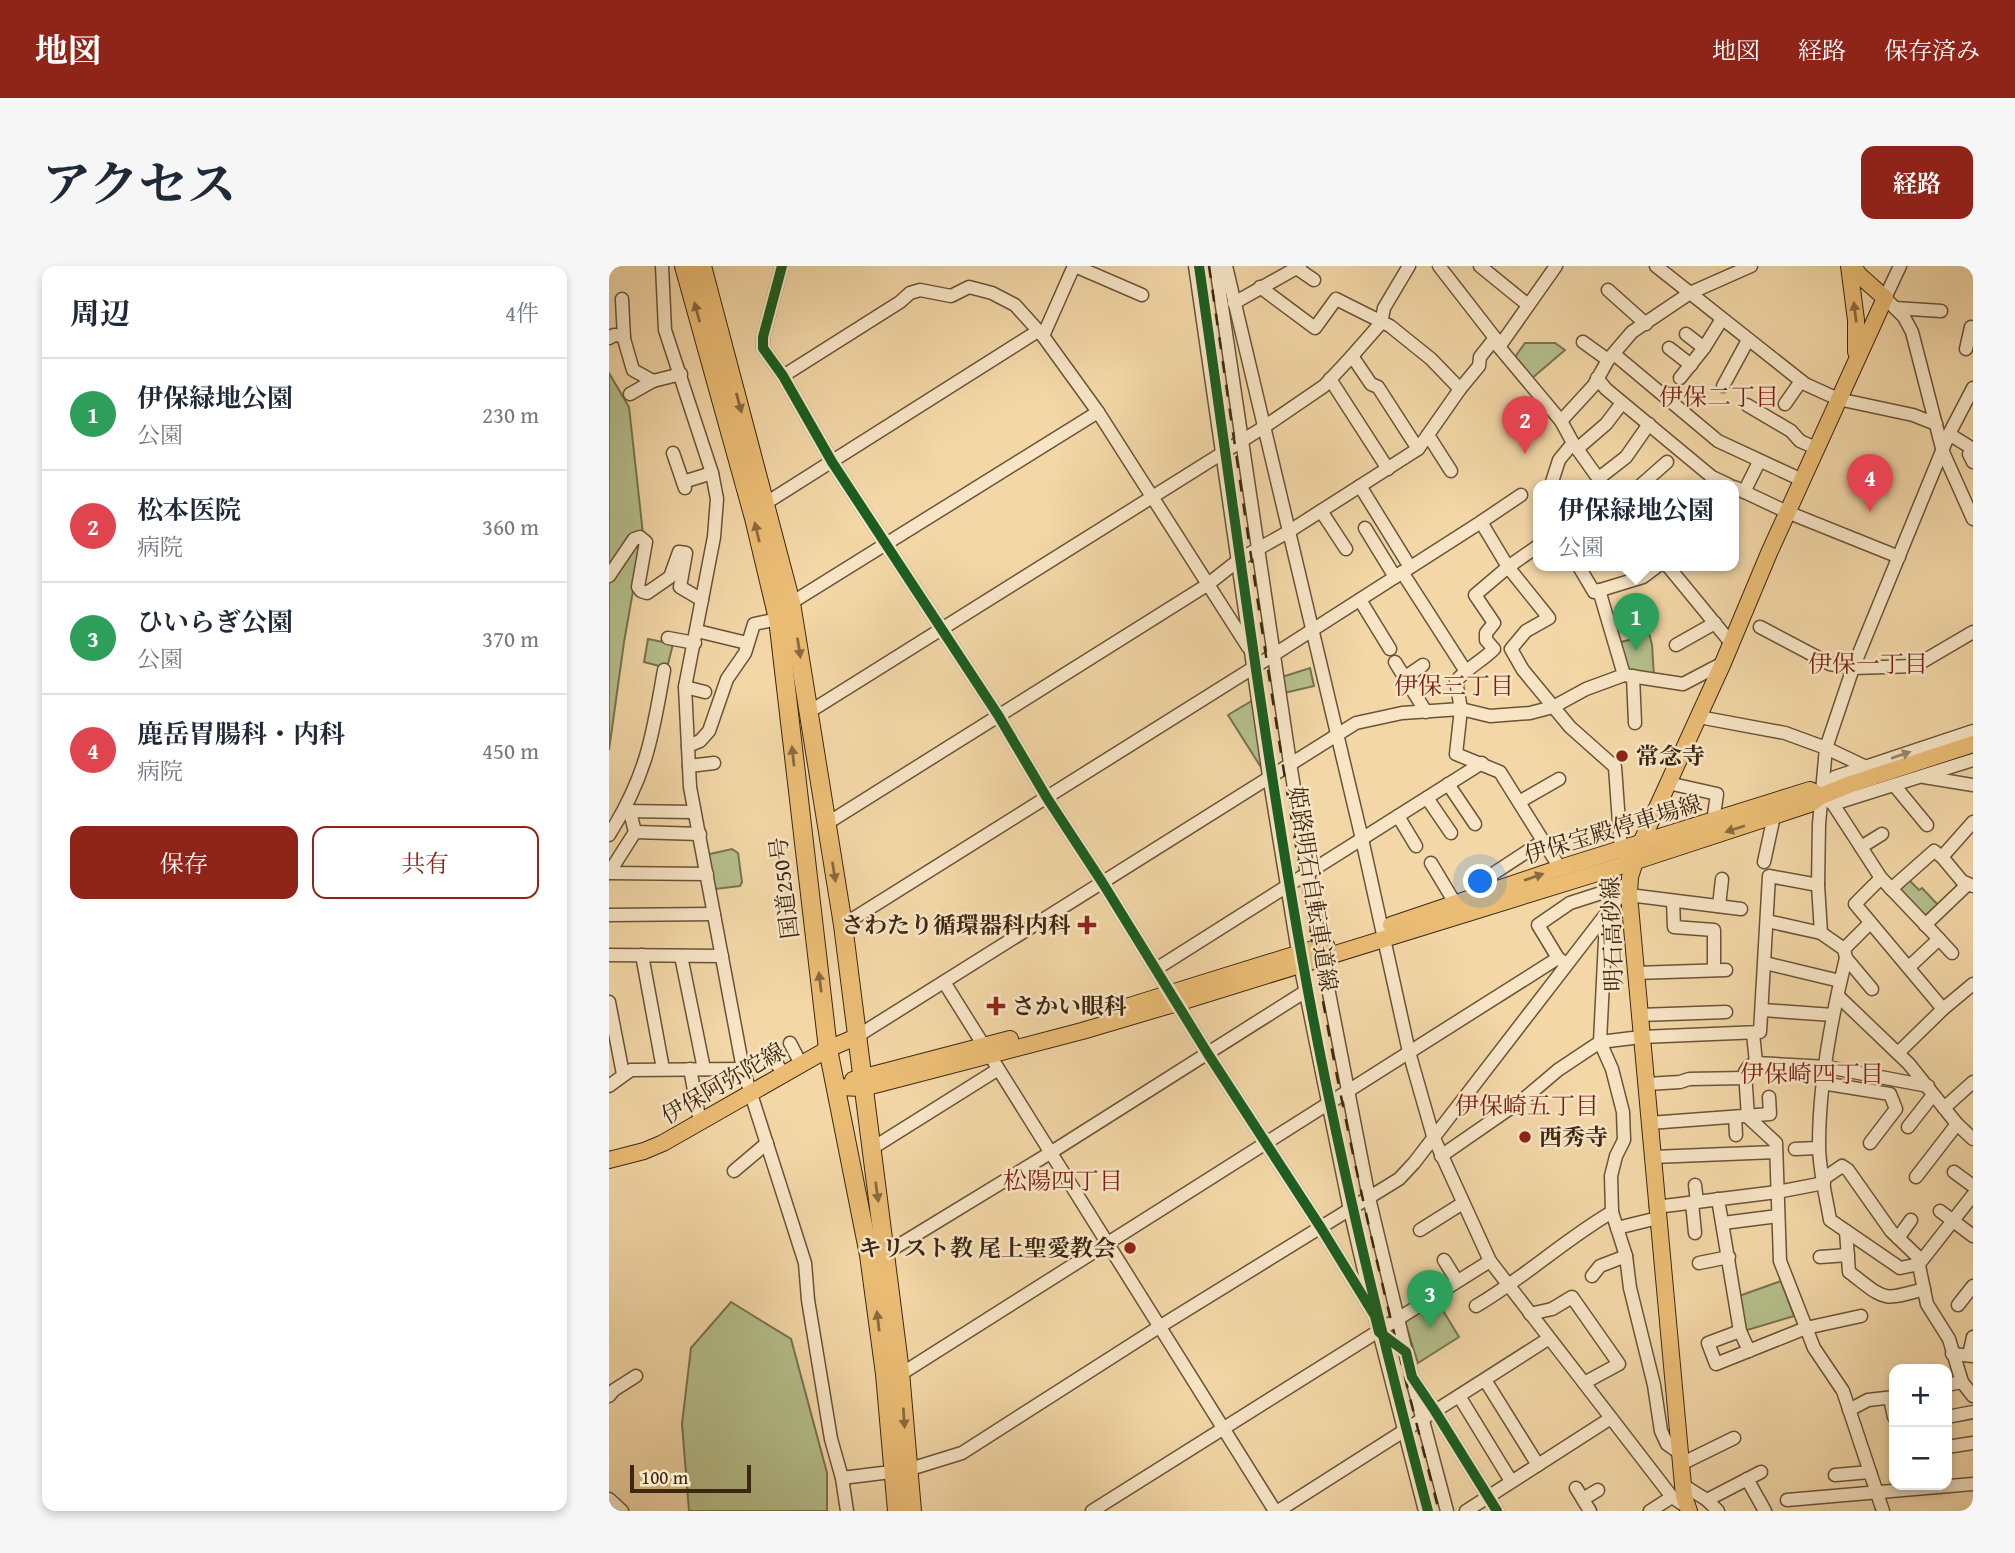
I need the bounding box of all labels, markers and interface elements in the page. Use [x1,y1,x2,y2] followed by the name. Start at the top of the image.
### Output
[35,26,101,74] text: 地図
[1712,33,1760,68] text: 地図
[1798,33,1846,68] text: 経路
[1884,33,1980,68] text: 保存済み
[1861,146,1973,219] button: 経路
[42,147,237,219] text: アクセス
[70,291,130,335] text: 周辺
[505,296,539,329] text: 4件
[691,301,701,322] one-way arrow
[1849,301,1860,323] one-way arrow
[137,378,293,417] text: 伊保緑地公園
[1659,379,1779,414] district label: 伊保二丁目
[734,392,745,414] one-way arrow
[1502,396,1548,454] pin: 2
[87,398,99,431] text: 1
[482,398,539,431] text: 230 m
[137,418,183,451] text: 公園
[1847,454,1893,512] pin: 4
[1533,480,1739,571] popup
[137,490,241,529] text: 松本医院
[1558,490,1714,529] text: 伊保緑地公園
[87,510,99,543] text: 2
[482,510,539,543] text: 360 m
[751,520,762,542] one-way arrow
[137,530,183,563] text: 病院
[1558,530,1604,563] text: 公園
[1613,593,1659,651] pin: 1
[137,602,293,641] text: ひいらぎ公園
[87,622,99,655] text: 3
[482,622,539,655] text: 370 m
[793,637,804,659] one-way arrow
[137,642,183,675] text: 公園
[1808,646,1928,681] district label: 伊保一丁目
[1394,668,1514,703] district label: 伊保三丁目
[137,714,345,753] text: 鹿岳胃腸科・内科
[87,734,99,767] text: 4
[482,734,539,767] text: 450 m
[1636,739,1705,772] place label: 常念寺
[788,745,799,767] one-way arrow
[1614,748,1630,764] marker: 常念寺
[1890,750,1911,760] one-way arrow
[137,754,183,787] text: 病院
[1281,784,1346,994] street label: 姫路明石自転車道線
[1520,786,1706,871] street label: 伊保宝殿停車場線
[1724,824,1745,835] one-way arrow
[70,826,298,899] button: 保存
[312,826,539,899] button: 共有
[761,835,806,941] street label: 国道250号
[829,861,840,883] one-way arrow
[1463,864,1497,898] your location
[1523,871,1544,882] one-way arrow
[1593,876,1630,992] street label: 明石高砂線
[841,908,1071,941] place label: さわたり循環器科内科
[1077,915,1097,935] marker: さわたり循環器科内科
[814,971,825,993] one-way arrow
[1012,989,1127,1022] place label: さかい眼科
[986,996,1006,1016] marker: さかい眼科
[655,1034,791,1131] street label: 伊保阿弥陀線
[1740,1056,1884,1091] district label: 伊保崎四丁目
[1455,1088,1599,1123] district label: 伊保崎五丁目
[1539,1120,1608,1153] place label: 西秀寺
[1517,1129,1533,1145] marker: 西秀寺
[1003,1163,1123,1198] district label: 松陽四丁目
[872,1181,883,1203] one-way arrow
[858,1231,1116,1264] place label: キリスト教 尾上聖愛教会
[1122,1240,1138,1256] marker: キリスト教 尾上聖愛教会
[1407,1270,1453,1328] pin: 3
[872,1310,883,1332] one-way arrow
[1889,1364,1952,1490] map controls
[1889,1364,1952,1427] button: +
[899,1407,910,1429] one-way arrow
[1889,1427,1952,1490] button: −
[630,1462,751,1494] scale bar
[641,1463,688,1491] text: 100 m

